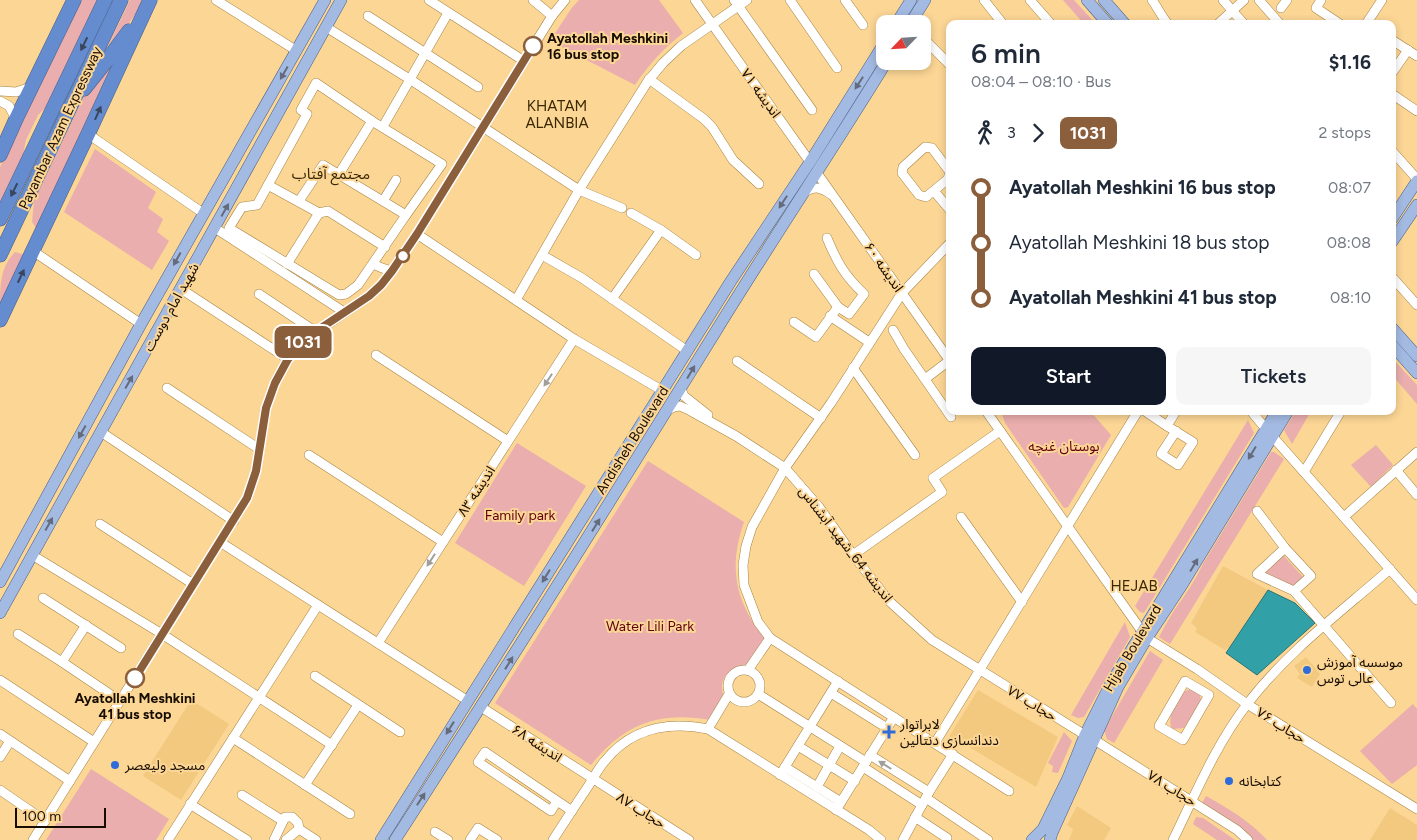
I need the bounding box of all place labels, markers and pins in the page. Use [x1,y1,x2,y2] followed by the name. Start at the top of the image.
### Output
[547,30,668,63] place label: Ayatollah Meshkini 16 bus stop
[523,36,543,56] marker: Ayatollah Meshkini 16 bus stop
[396,249,410,263] unlabelled marker
[1317,654,1403,687] place label: موسسه آموزش عالی توس
[1301,664,1313,676] marker: موسسه آموزش عالی توس
[125,668,145,688] marker: Ayatollah Meshkini 41 bus stop
[74,690,196,723] place label: Ayatollah Meshkini 41 bus stop
[899,716,999,749] place label: لابراتوار دندانسازی دنتالین
[882,725,896,739] marker: لابراتوار دندانسازی دنتالین
[124,757,205,774] place label: مسجد ولیعصر
[109,759,121,771] marker: مسجد ولیعصر
[1239,773,1282,790] place label: کتابخانه
[1223,775,1235,787] marker: کتابخانه

